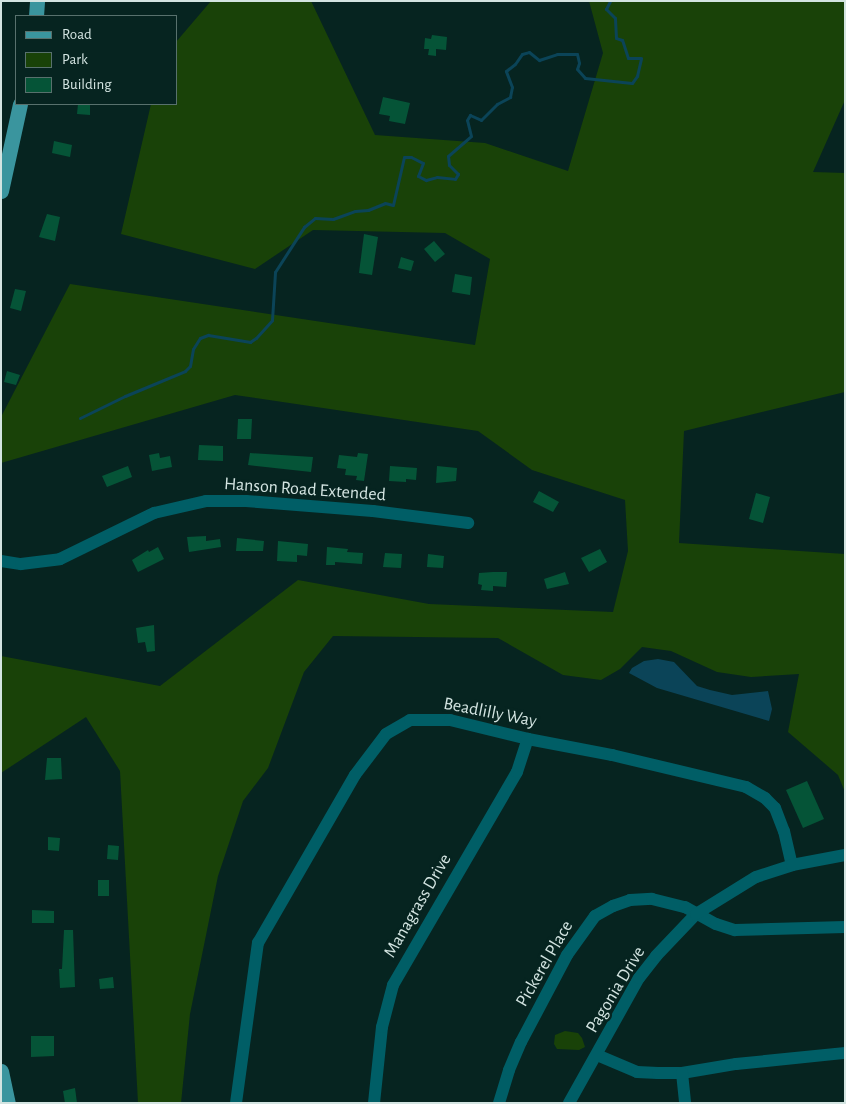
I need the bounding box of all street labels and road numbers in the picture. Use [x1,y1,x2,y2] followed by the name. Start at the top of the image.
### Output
[223,474,387,506] street label: Hanson Road Extended
[442,693,538,733] street label: Beadlilly Way
[380,850,456,962] street label: Managrass Drive
[512,917,578,1011] street label: Pickerel Place
[582,943,650,1037] street label: Pagonia Drive

